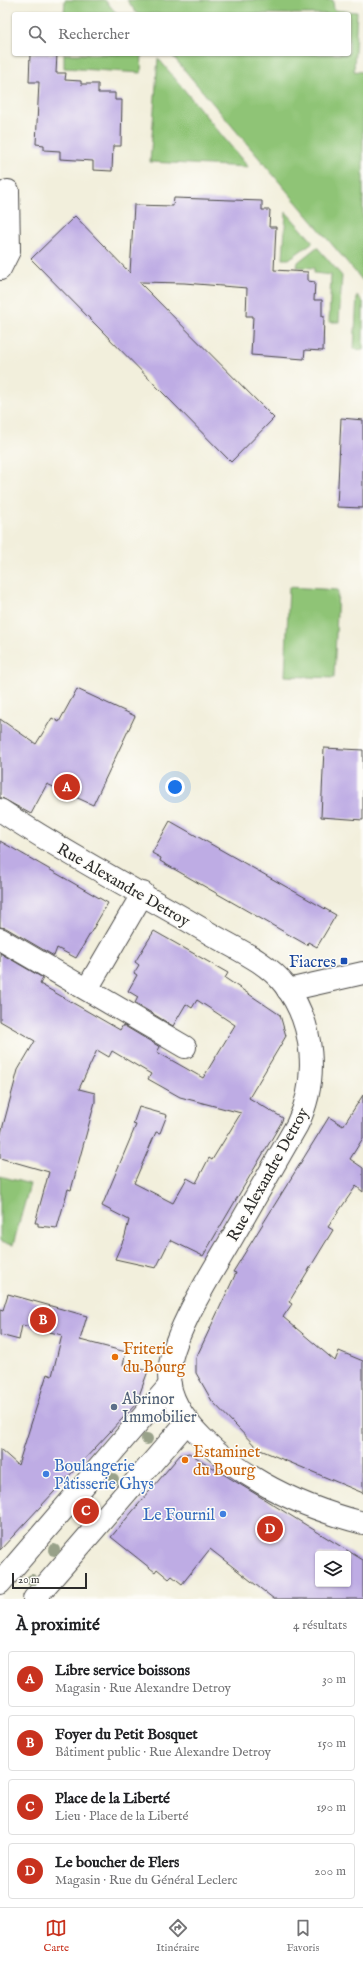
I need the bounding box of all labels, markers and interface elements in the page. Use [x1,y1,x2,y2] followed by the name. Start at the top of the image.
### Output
[12,12,351,56] search box
[26,23,48,45] icon: search
[58,25,130,44] text: Rechercher
[54,772,80,802] pin: A
[165,777,185,797] your location
[53,840,193,932] street label: Rue Alexandre Detroy
[289,953,336,973] place label: Fiacres
[339,956,349,966] marker: Fiacres
[224,1104,314,1245] street label: Rue Alexandre Detroy
[30,1305,56,1335] pin: B
[123,1340,186,1378] place label: Friterie du Bourg
[110,1352,120,1362] marker: Friterie du Bourg
[121,1390,197,1428] place label: Abrinor Immobilier
[109,1402,119,1412] marker: Abrinor Immobilier
[193,1443,261,1481] place label: Estaminet du Bourg
[180,1455,190,1465] marker: Estaminet du Bourg
[54,1457,154,1495] place label: Boulangerie Pâtisserie Ghys
[41,1469,51,1479] marker: Boulangerie Pâtisserie Ghys
[73,1496,99,1526] pin: C
[143,1506,216,1526] place label: Le Fournil
[218,1509,228,1519] marker: Le Fournil
[257,1514,283,1544] pin: D
[315,1551,351,1587] map controls
[315,1551,351,1587] button: layers
[12,1571,87,1590] scale bar
[18,1573,39,1587] text: 20 m
[16,1615,100,1636] text: À proximité
[293,1617,347,1634] text: 4 résultats
[55,1661,190,1680] text: Libre service boissons
[26,1671,34,1688] text: A
[322,1671,346,1688] text: 30 m
[55,1680,231,1697] text: Magasin · Rue Alexandre Detroy
[55,1725,198,1744] text: Foyer du Petit Bosquet
[26,1735,34,1752] text: B
[317,1735,346,1752] text: 150 m
[55,1744,271,1761] text: Bâtiment public · Rue Alexandre Detroy
[55,1789,170,1808] text: Place de la Liberté
[25,1799,35,1816] text: C
[316,1799,346,1816] text: 190 m
[55,1808,189,1825] text: Lieu · Place de la Liberté
[55,1853,179,1872] text: Le boucher de Flers
[25,1863,35,1880] text: D
[314,1863,346,1880] text: 200 m
[55,1872,238,1889] text: Magasin · Rue du Général Leclerc
[44,1917,69,1955] tab: Carte
[156,1917,199,1955] tab: Itinéraire
[286,1917,319,1955] tab: Favoris

